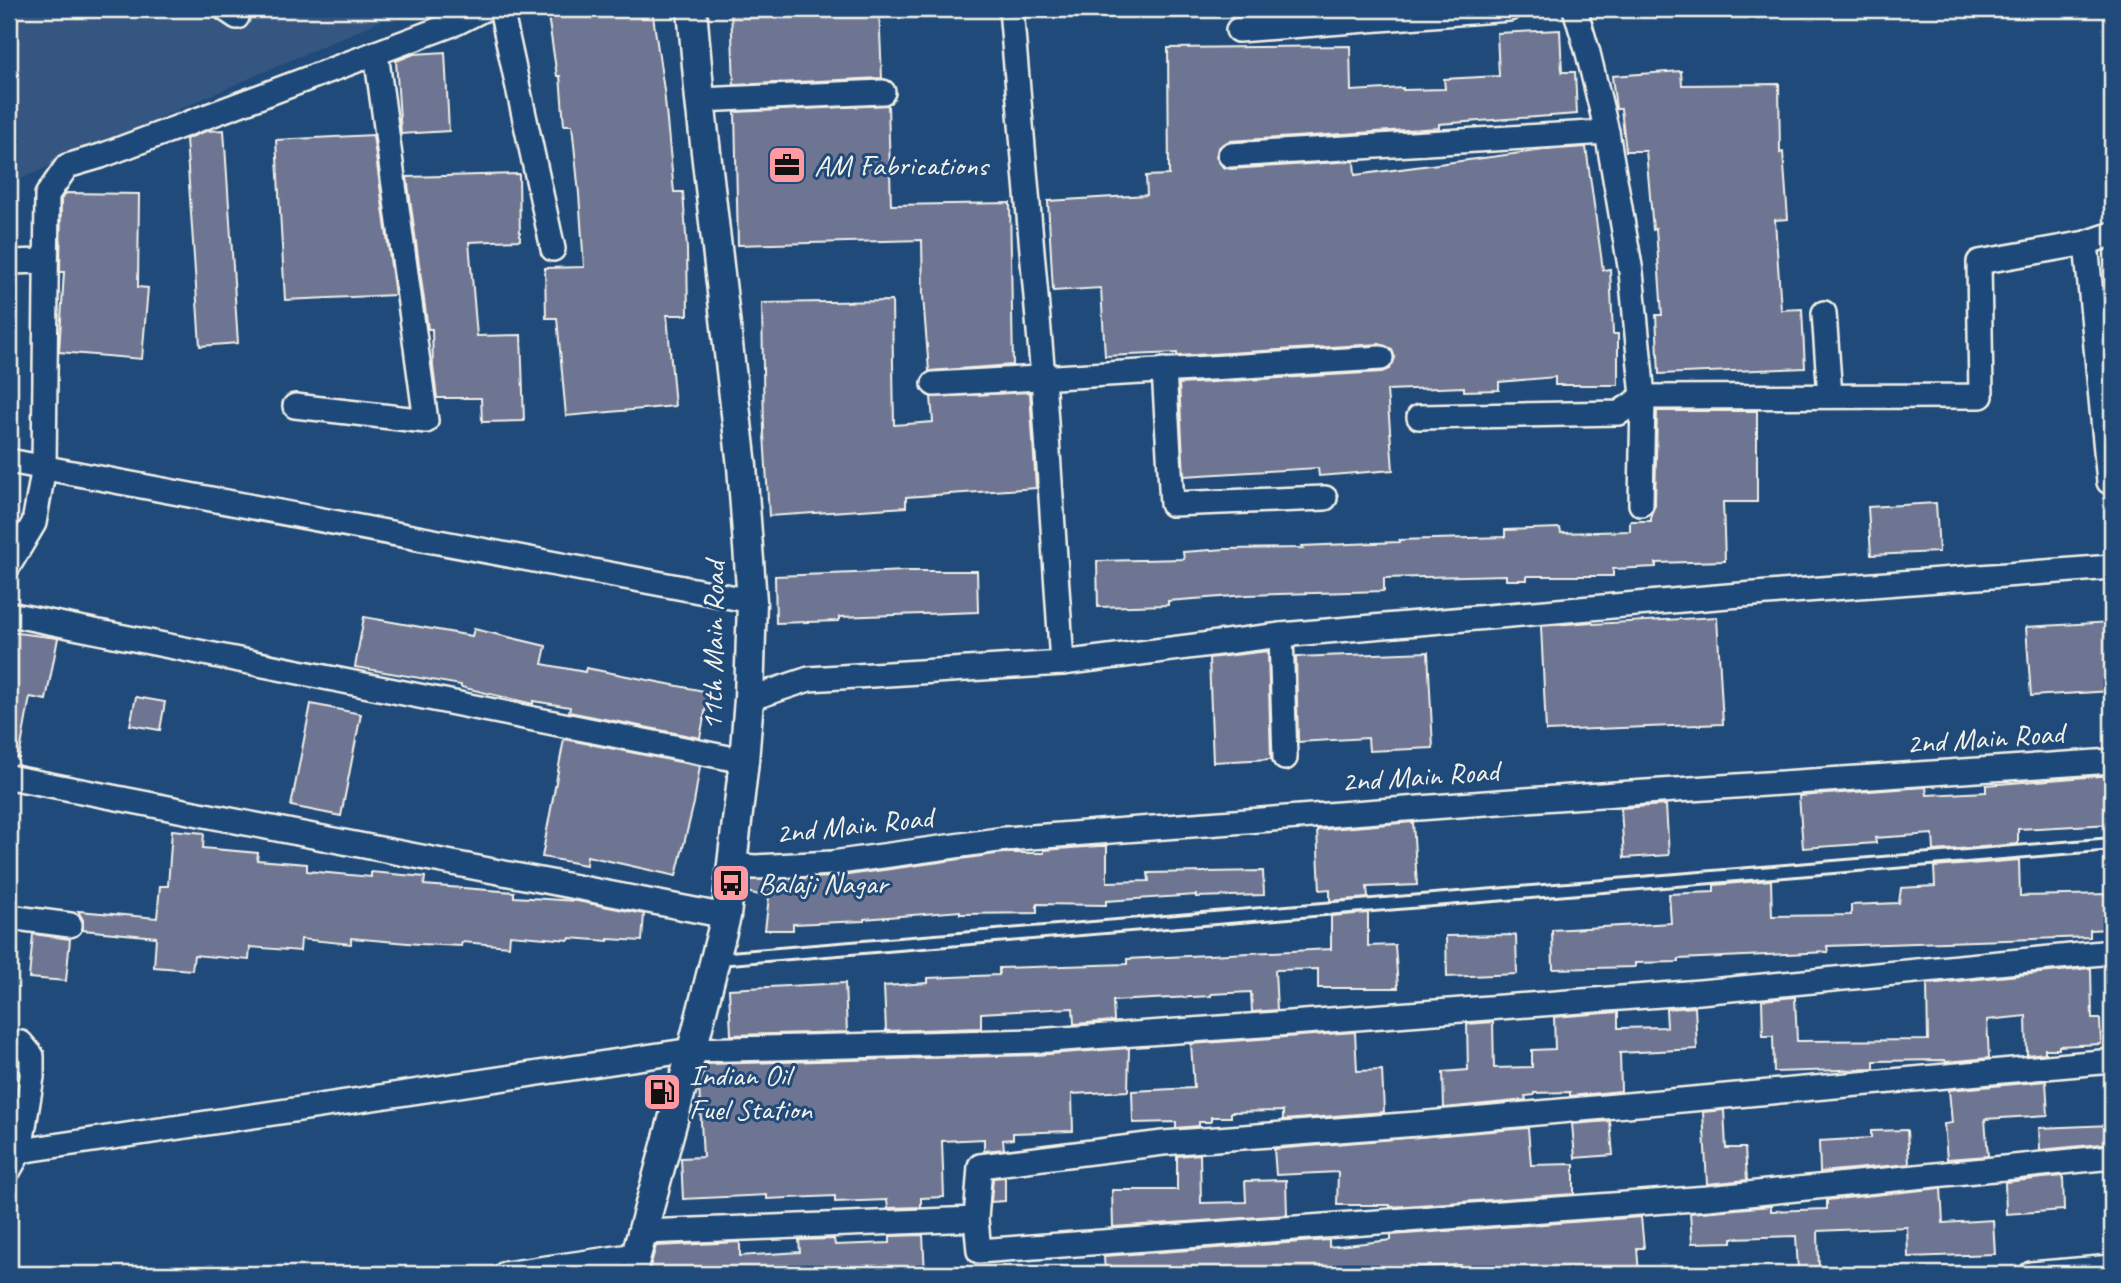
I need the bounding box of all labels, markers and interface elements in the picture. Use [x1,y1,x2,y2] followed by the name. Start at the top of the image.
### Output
[766,144,808,186] office icon: AM Fabrications
[814,146,990,184] place label: AM Fabrications
[693,557,734,731] street label: 11th Main Road
[1905,713,2069,762] street label: 2nd Main Road
[1340,751,1504,800] street label: 2nd Main Road
[774,797,939,852] street label: 2nd Main Road
[710,862,752,904] bus stop icon: Balaji Nagar
[758,864,891,902] place label: Balaji Nagar
[689,1056,813,1128] place label: Indian Oil Fuel Station
[641,1071,683,1113] fuel station icon: Indian Oil Fuel Station

